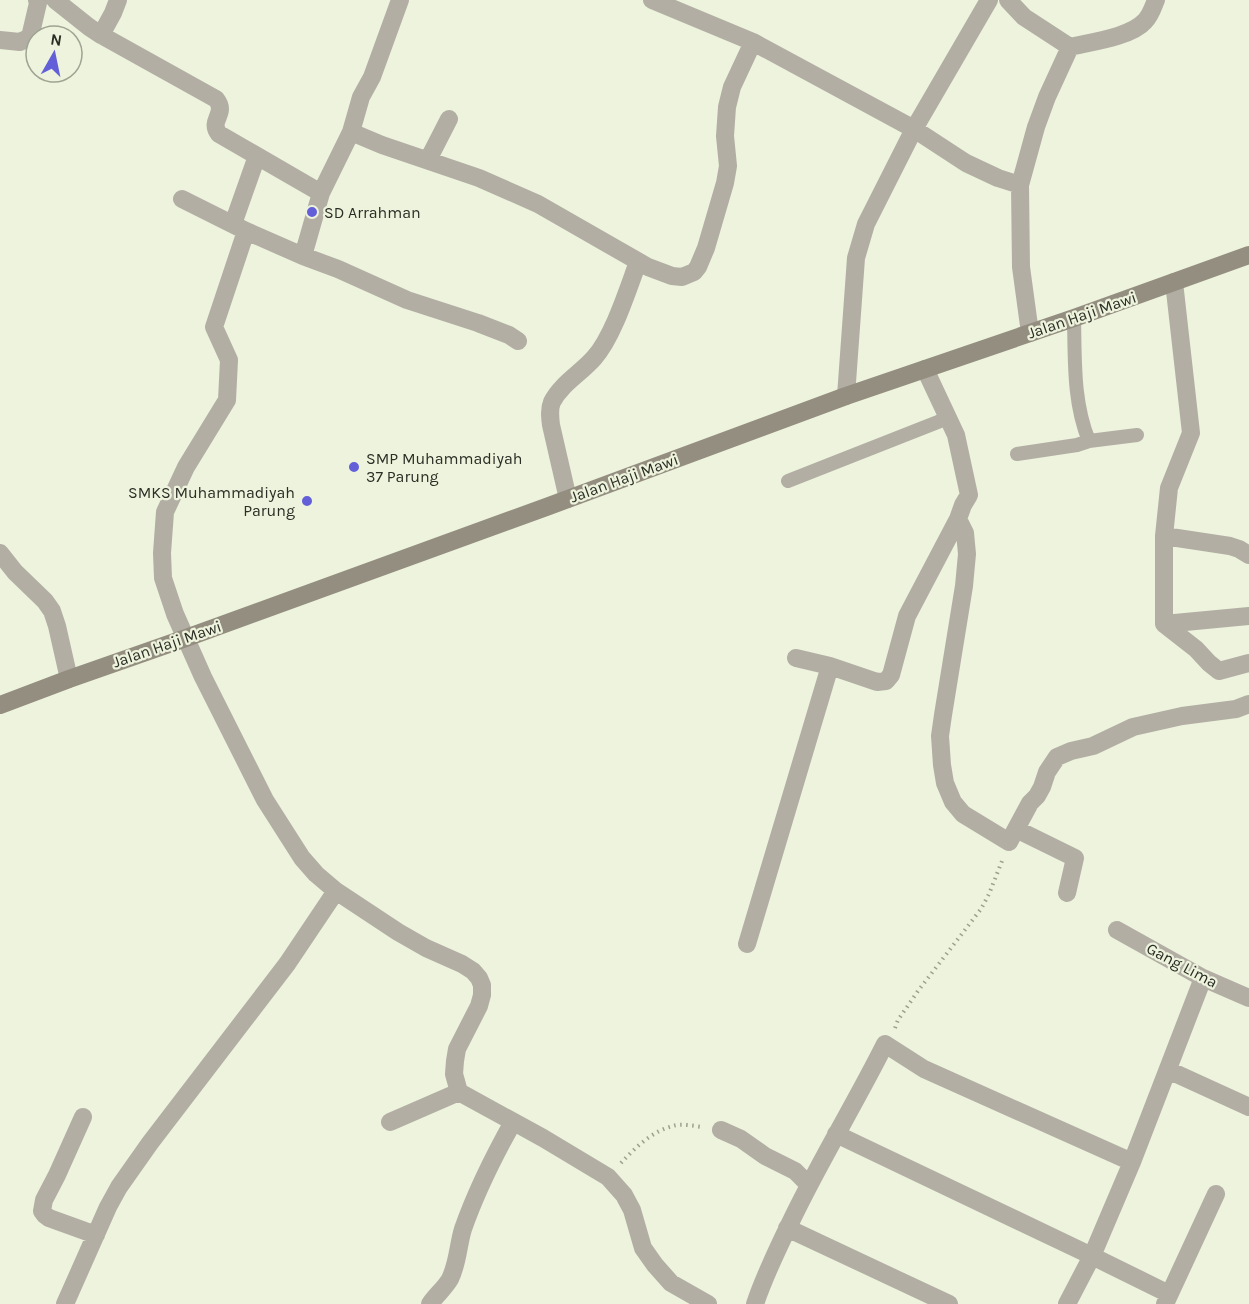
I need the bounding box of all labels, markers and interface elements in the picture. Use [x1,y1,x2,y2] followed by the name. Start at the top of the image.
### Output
[24,24,84,84] north arrow
[49,29,63,50] text: N
[324,203,421,222] place label: SD Arrahman
[305,205,319,219] marker: SD Arrahman
[1025,287,1139,343] street label: Jalan Haji Mawi
[366,449,523,486] place label: SMP Muhammadiyah 37 Parung
[567,450,681,506] street label: Jalan Haji Mawi
[347,460,361,474] marker: SMP Muhammadiyah 37 Parung
[128,483,295,520] place label: SMKS Muhammadiyah Parung
[300,494,314,508] marker: SMKS Muhammadiyah Parung
[110,616,224,672] street label: Jalan Haji Mawi
[1143,938,1221,992] street label: Gang Lima

